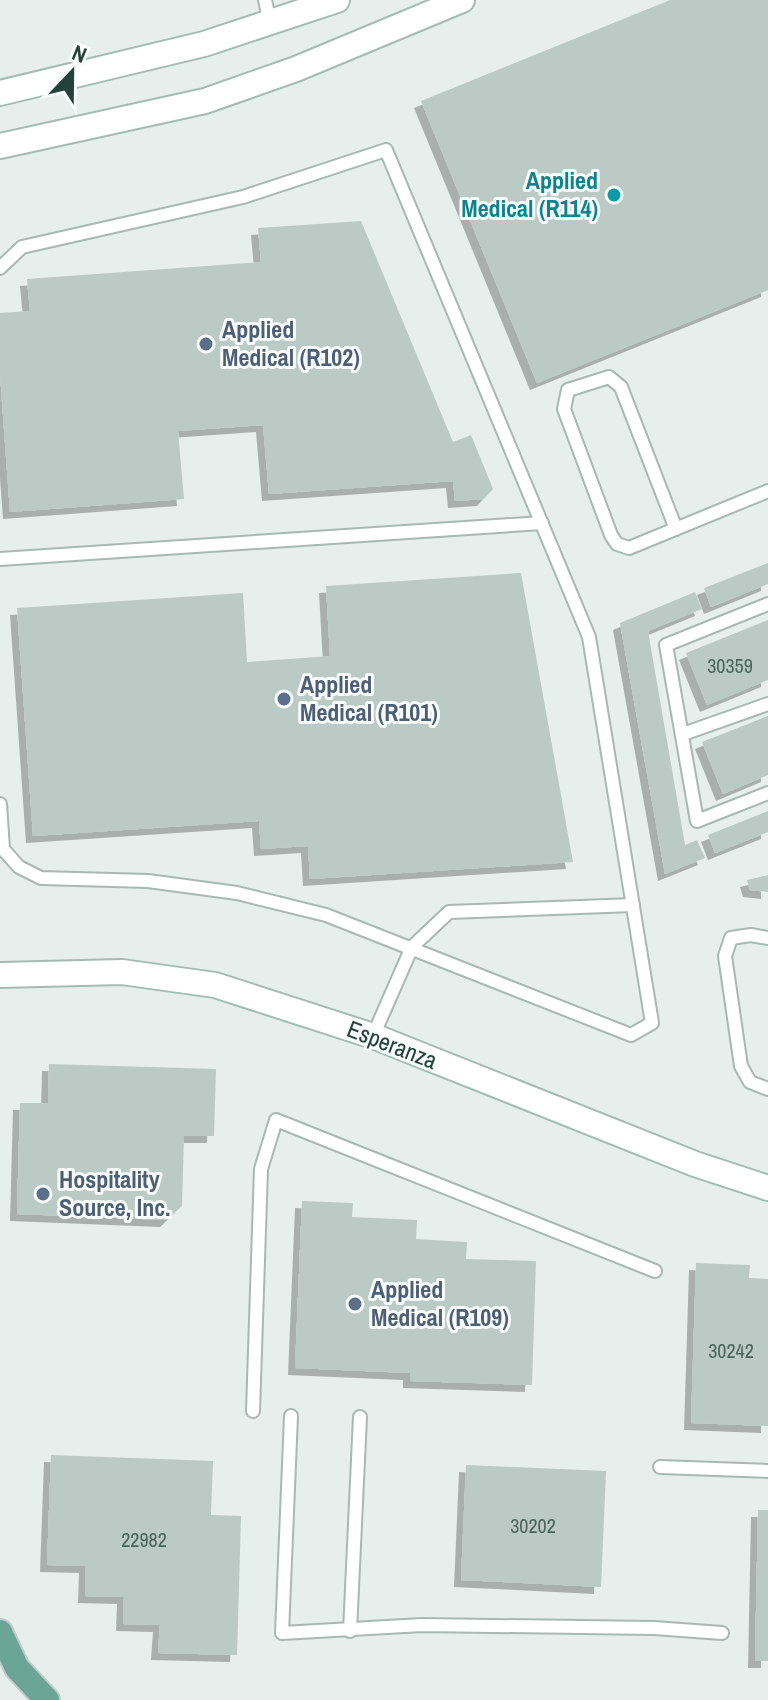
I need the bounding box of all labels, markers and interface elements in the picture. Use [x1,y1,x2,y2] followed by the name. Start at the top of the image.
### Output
[32,32,112,112] north arrow
[68,37,91,70] text: N
[461,164,598,224] place label: Applied Medical (R114)
[605,186,623,204] marker: Applied Medical (R114)
[222,313,360,373] place label: Applied Medical (R102)
[197,335,215,353] marker: Applied Medical (R102)
[707,652,753,679] house number: 30359
[300,668,438,728] place label: Applied Medical (R101)
[275,690,293,708] marker: Applied Medical (R101)
[343,1012,442,1076] street label: Esperanza
[59,1163,171,1223] place label: Hospitality Source, Inc.
[34,1185,52,1203] marker: Hospitality Source, Inc.
[371,1273,509,1333] place label: Applied Medical (R109)
[346,1295,364,1313] marker: Applied Medical (R109)
[708,1337,754,1364] house number: 30242
[510,1512,556,1539] house number: 30202
[121,1526,167,1553] house number: 22982

